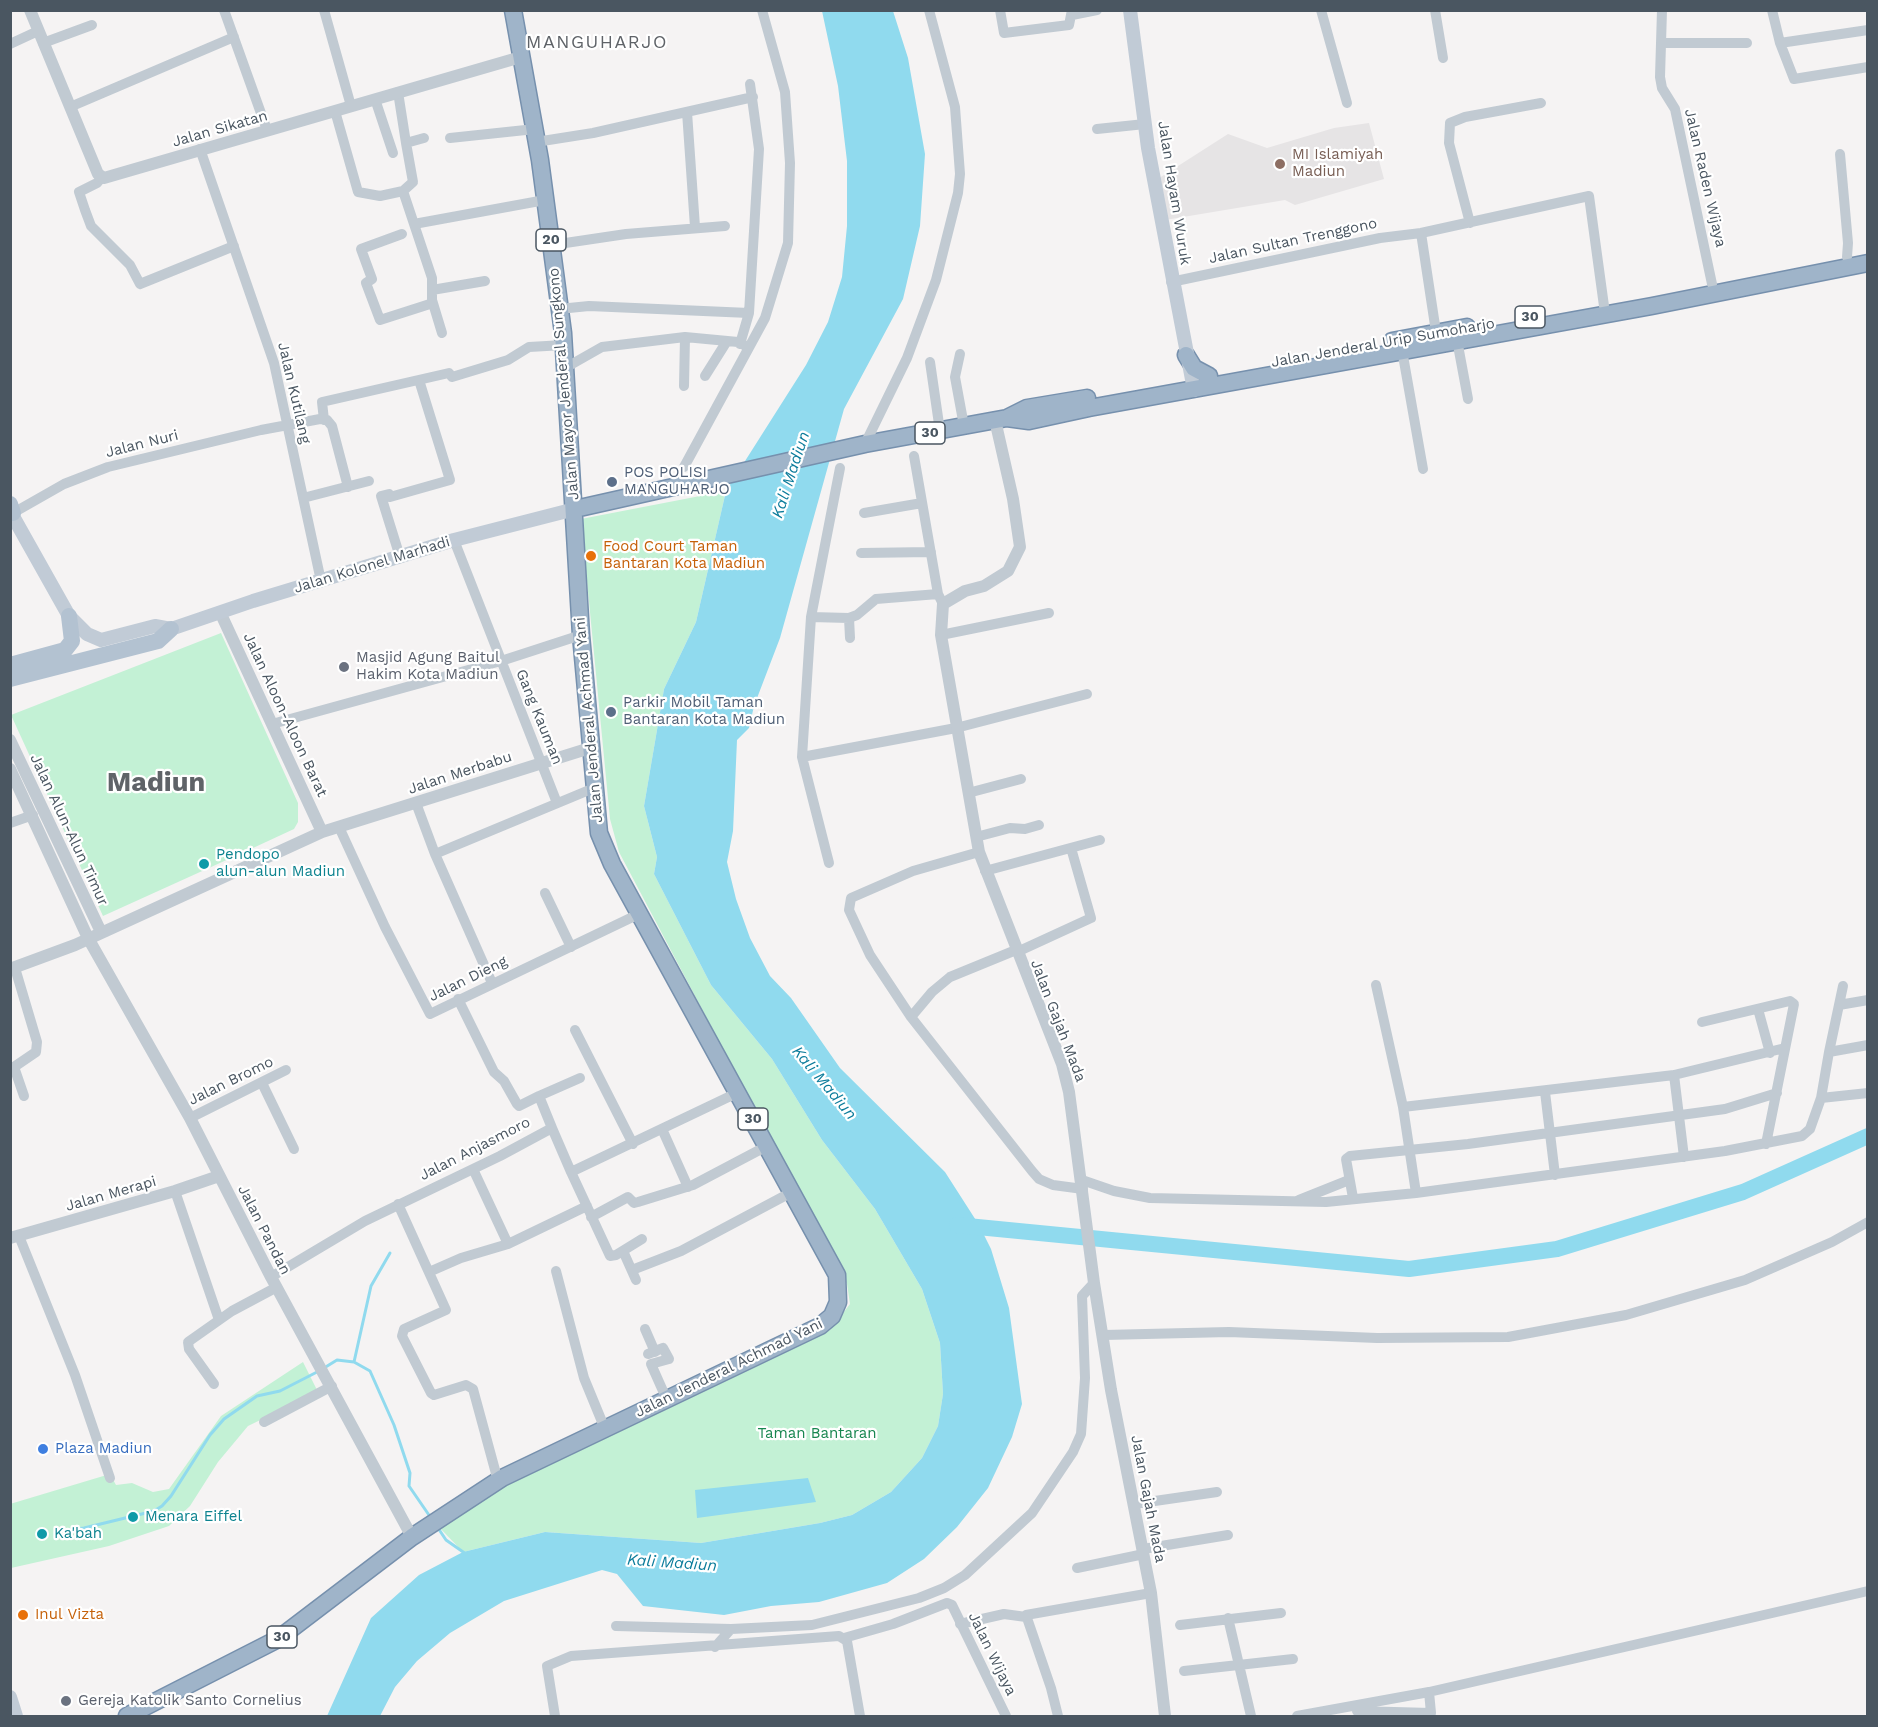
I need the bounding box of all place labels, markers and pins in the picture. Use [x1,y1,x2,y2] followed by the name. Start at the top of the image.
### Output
[1292,146,1383,181] place label: MI Islamiyah Madiun
[1273,157,1287,171] marker: MI Islamiyah Madiun
[624,464,730,499] place label: POS POLISI MANGUHARJO
[605,475,619,489] marker: POS POLISI MANGUHARJO
[603,538,765,573] place label: Food Court Taman Bantaran Kota Madiun
[584,549,598,563] marker: Food Court Taman Bantaran Kota Madiun
[356,649,500,684] place label: Masjid Agung Baitul Hakim Kota Madiun
[337,660,351,674] marker: Masjid Agung Baitul Hakim Kota Madiun
[623,694,785,729] place label: Parkir Mobil Taman Bantaran Kota Madiun
[604,705,618,719] marker: Parkir Mobil Taman Bantaran Kota Madiun
[216,846,345,881] place label: Pendopo alun-alun Madiun
[197,857,211,871] marker: Pendopo alun-alun Madiun
[55,1440,152,1458] place label: Plaza Madiun
[36,1442,50,1456] marker: Plaza Madiun
[145,1508,242,1526] place label: Menara Eiffel
[126,1510,140,1524] marker: Menara Eiffel
[54,1525,102,1543] place label: Ka'bah
[35,1527,49,1541] marker: Ka'bah
[35,1606,104,1624] place label: Inul Vizta
[16,1608,30,1622] marker: Inul Vizta
[78,1692,302,1710] place label: Gereja Katolik Santo Cornelius
[59,1694,73,1708] marker: Gereja Katolik Santo Cornelius

